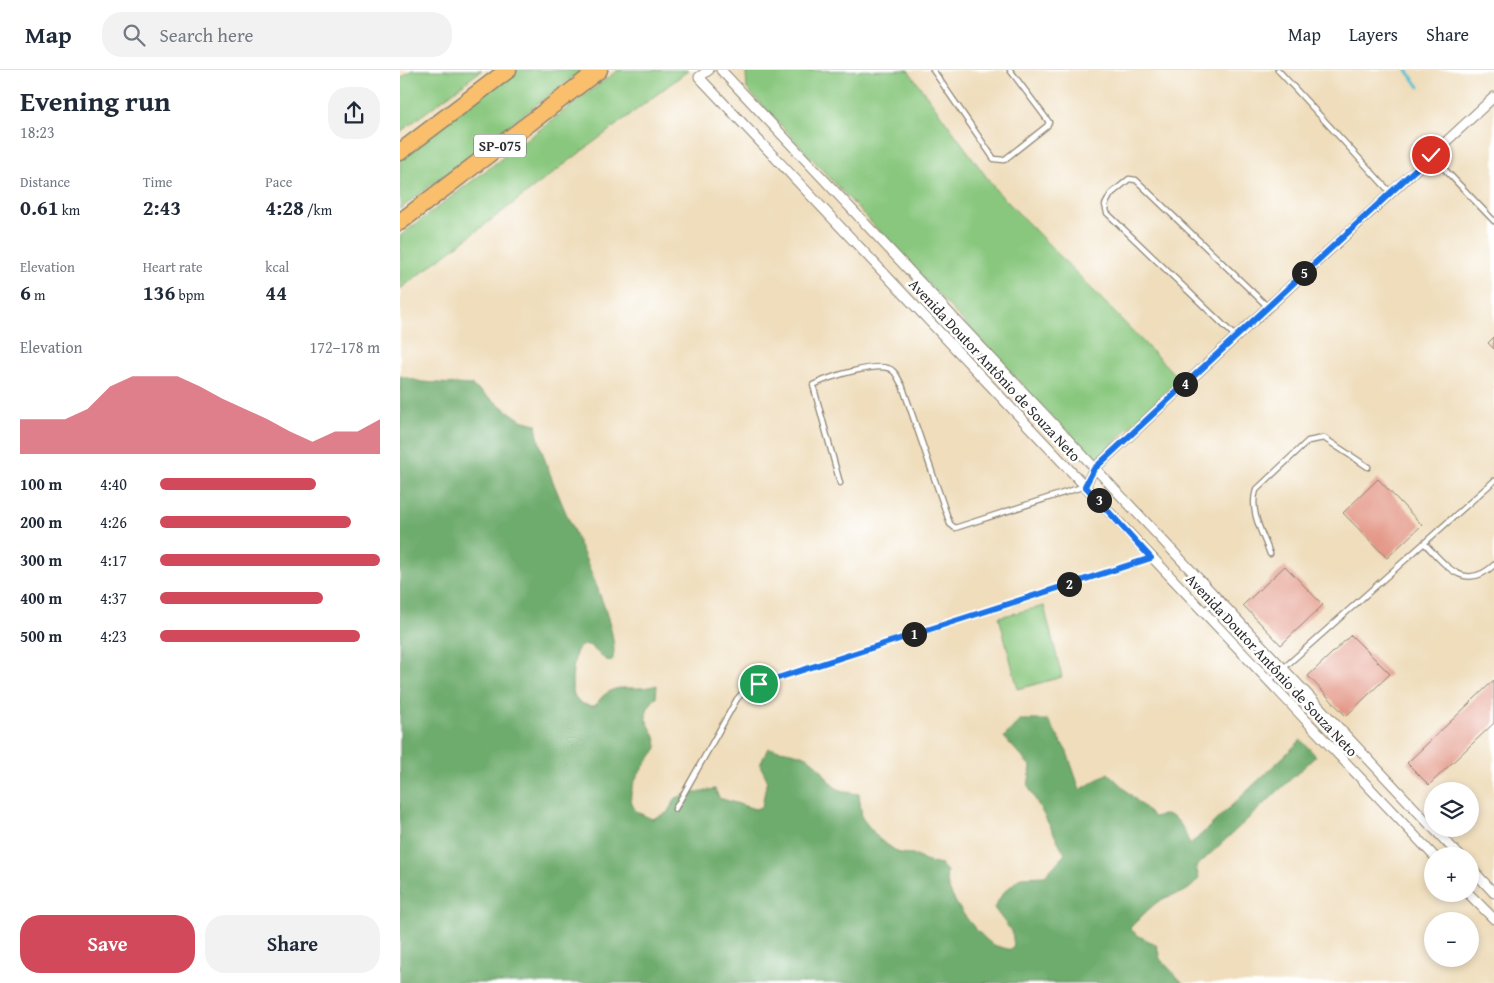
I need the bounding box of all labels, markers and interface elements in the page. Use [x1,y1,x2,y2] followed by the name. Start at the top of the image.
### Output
[102,12,452,57] search box
[25,17,72,52] text: Map
[120,21,148,49] icon: search
[160,21,253,49] text: Search here
[1288,21,1321,48] text: Map
[1349,21,1398,48] text: Layers
[1426,21,1469,48] text: Share
[20,80,171,121] text: Evening run
[328,87,380,139] button: share
[20,120,55,144] text: 18:23
[474,134,526,158] road number: SP-075
[1410,134,1452,176] pin
[1417,141,1445,169] icon: check
[20,172,70,192] text: Distance
[143,172,172,192] text: Time
[265,172,292,192] text: Pace
[20,192,59,223] text: 0.61
[143,192,181,223] text: 2:43
[265,192,304,223] text: 4:28
[59,200,80,220] text: km
[304,200,332,220] text: /km
[20,257,75,277] text: Elevation
[143,257,203,277] text: Heart rate
[265,257,289,277] text: kcal
[1292,260,1316,286] pin: 5
[1301,263,1308,283] text: 5
[904,274,1086,466] street label: Avenida Doutor Antônio de Souza Neto
[20,277,31,308] text: 6
[143,277,175,308] text: 136
[265,277,287,308] text: 44
[31,285,45,305] text: m
[175,285,205,305] text: bpm
[20,335,83,359] text: Elevation
[310,335,380,359] text: 172–178 m
[1172,372,1198,396] pin: 4
[1182,374,1189,394] text: 4
[20,472,62,496] text: 100 m
[100,472,127,496] text: 4:40
[1086,488,1112,512] pin: 3
[1096,490,1103,510] text: 3
[20,510,62,534] text: 200 m
[100,510,127,534] text: 4:26
[20,548,62,572] text: 300 m
[100,548,127,572] text: 4:17
[1181,569,1363,761] street label: Avenida Doutor Antônio de Souza Neto
[1056,572,1082,596] pin: 2
[1066,574,1073,594] text: 2
[20,586,62,610] text: 400 m
[100,586,127,610] text: 4:37
[902,622,926,646] pin: 1
[20,624,62,648] text: 500 m
[100,624,127,648] text: 4:23
[911,624,918,644] text: 1
[738,663,780,705] pin
[745,670,773,698] icon: arrive
[1424,782,1479,967] map controls
[1424,782,1479,837] button: layers
[1424,847,1479,902] button: +
[1424,912,1479,967] button: −
[20,915,195,973] button: Save
[205,915,380,973] button: Share

